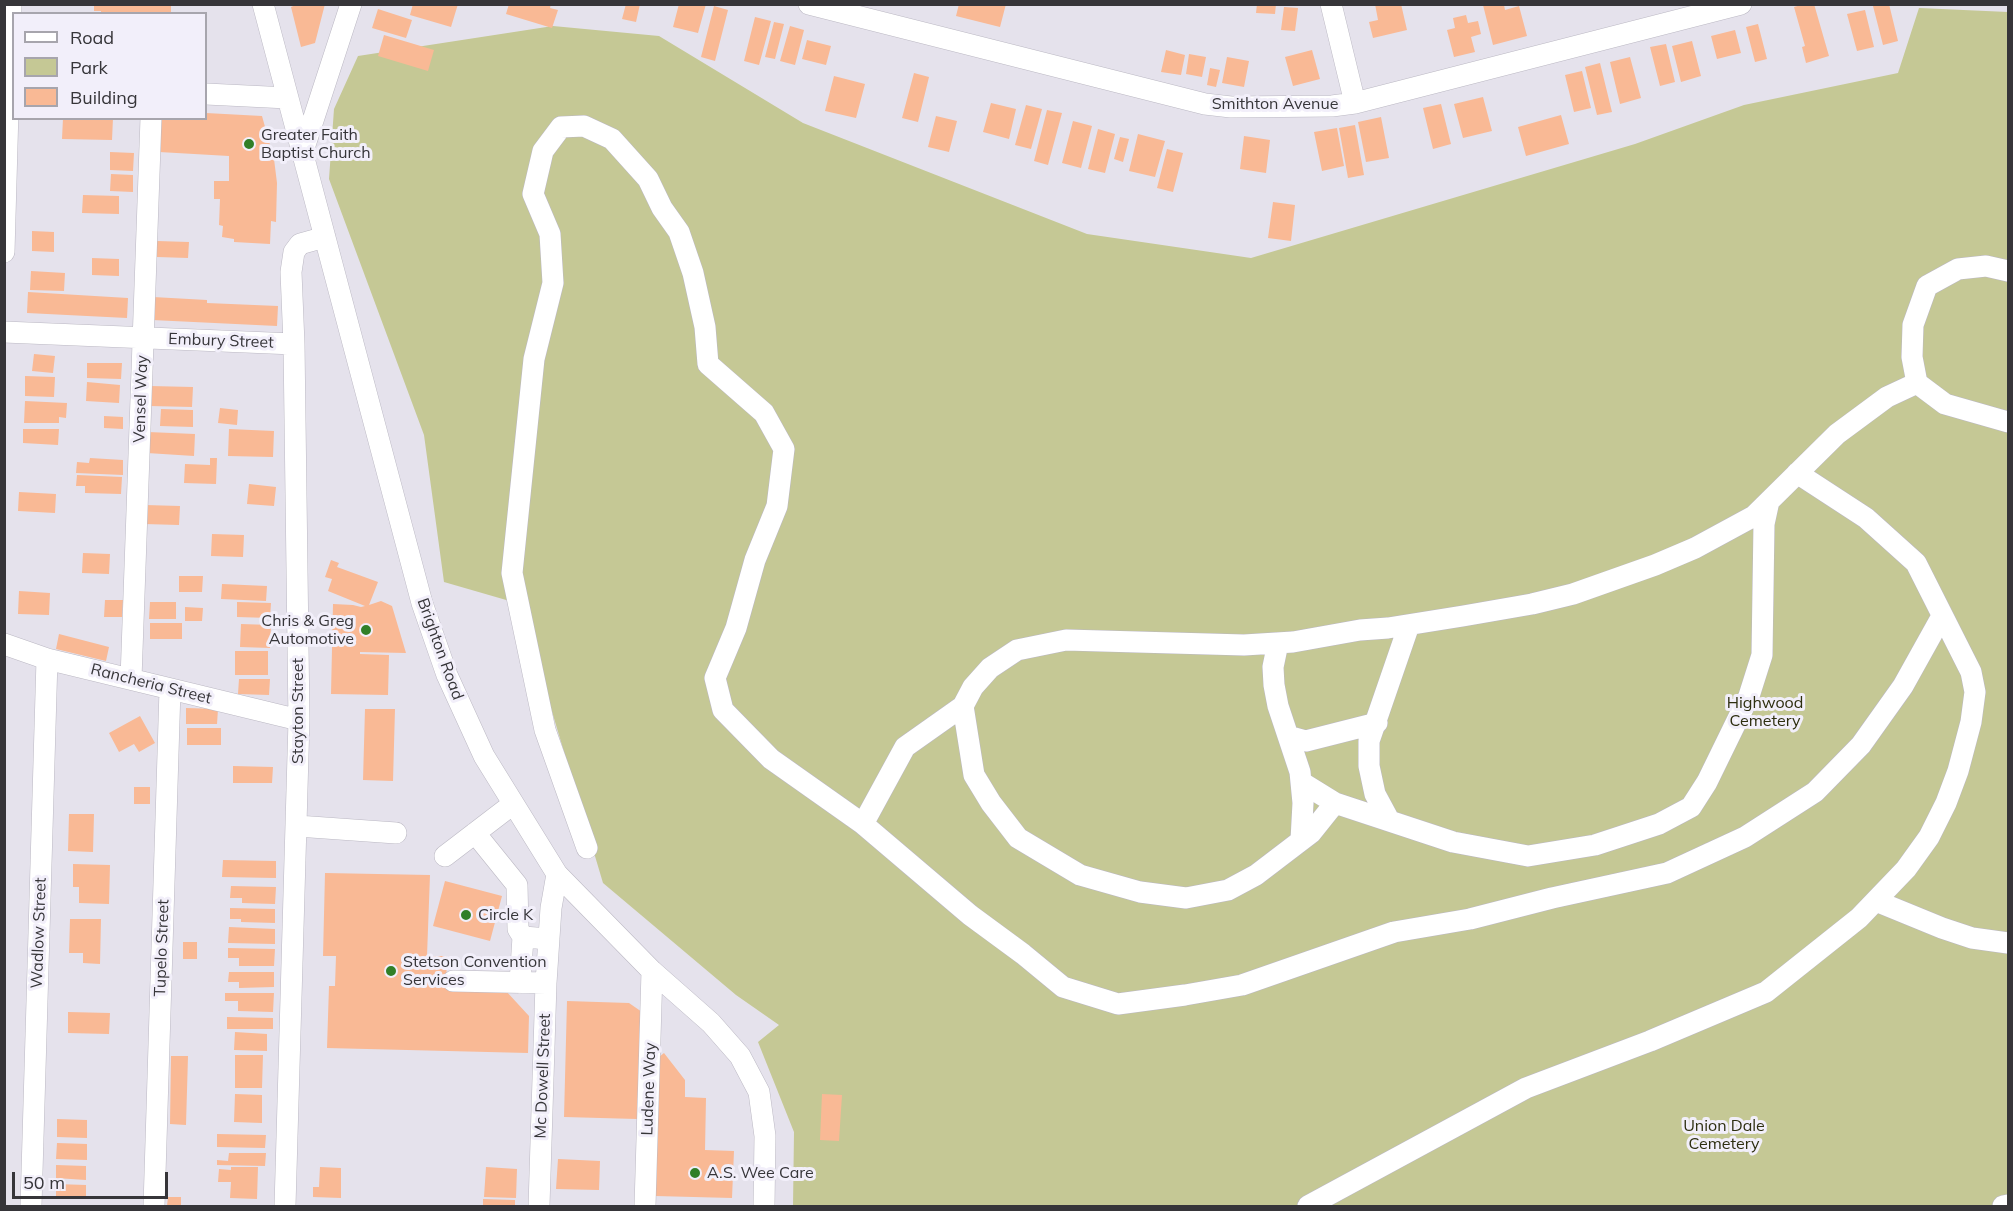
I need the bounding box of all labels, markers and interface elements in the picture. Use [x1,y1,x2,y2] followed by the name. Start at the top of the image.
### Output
[12,12,207,120] legend
[70,26,114,49] text: Road
[70,56,108,79] text: Park
[70,86,138,109] text: Building
[1212,94,1338,114] street label: Smithton Avenue
[261,125,371,163] place label: Greater Faith Baptist Church
[242,137,256,151] marker: Greater Faith Baptist Church
[168,330,274,352] street label: Embury Street
[130,355,152,443] street label: Vensel Way
[413,595,467,703] street label: Brighton Road
[261,611,354,649] place label: Chris & Greg Automotive
[359,623,373,637] marker: Chris & Greg Automotive
[288,658,308,764] street label: Stayton Street
[89,660,213,708] street label: Rancheria Street
[1727,693,1803,731] park label: Highwood Cemetery
[27,877,51,989] street label: Wadlow Street
[151,899,173,997] street label: Tupelo Street
[478,905,533,925] place label: Circle K
[459,908,473,922] marker: Circle K
[403,952,547,990] place label: Stetson Convention Services
[384,964,398,978] marker: Stetson Convention Services
[531,1013,555,1139] street label: Mc Dowell Street
[638,1042,660,1136] street label: Ludene Way
[1683,1116,1765,1154] park label: Union Dale Cemetery
[15,1160,171,1198] scale bar
[707,1163,814,1183] place label: A.S. Wee Care
[688,1166,702,1180] marker: A.S. Wee Care
[23,1171,65,1194] text: 50 m

